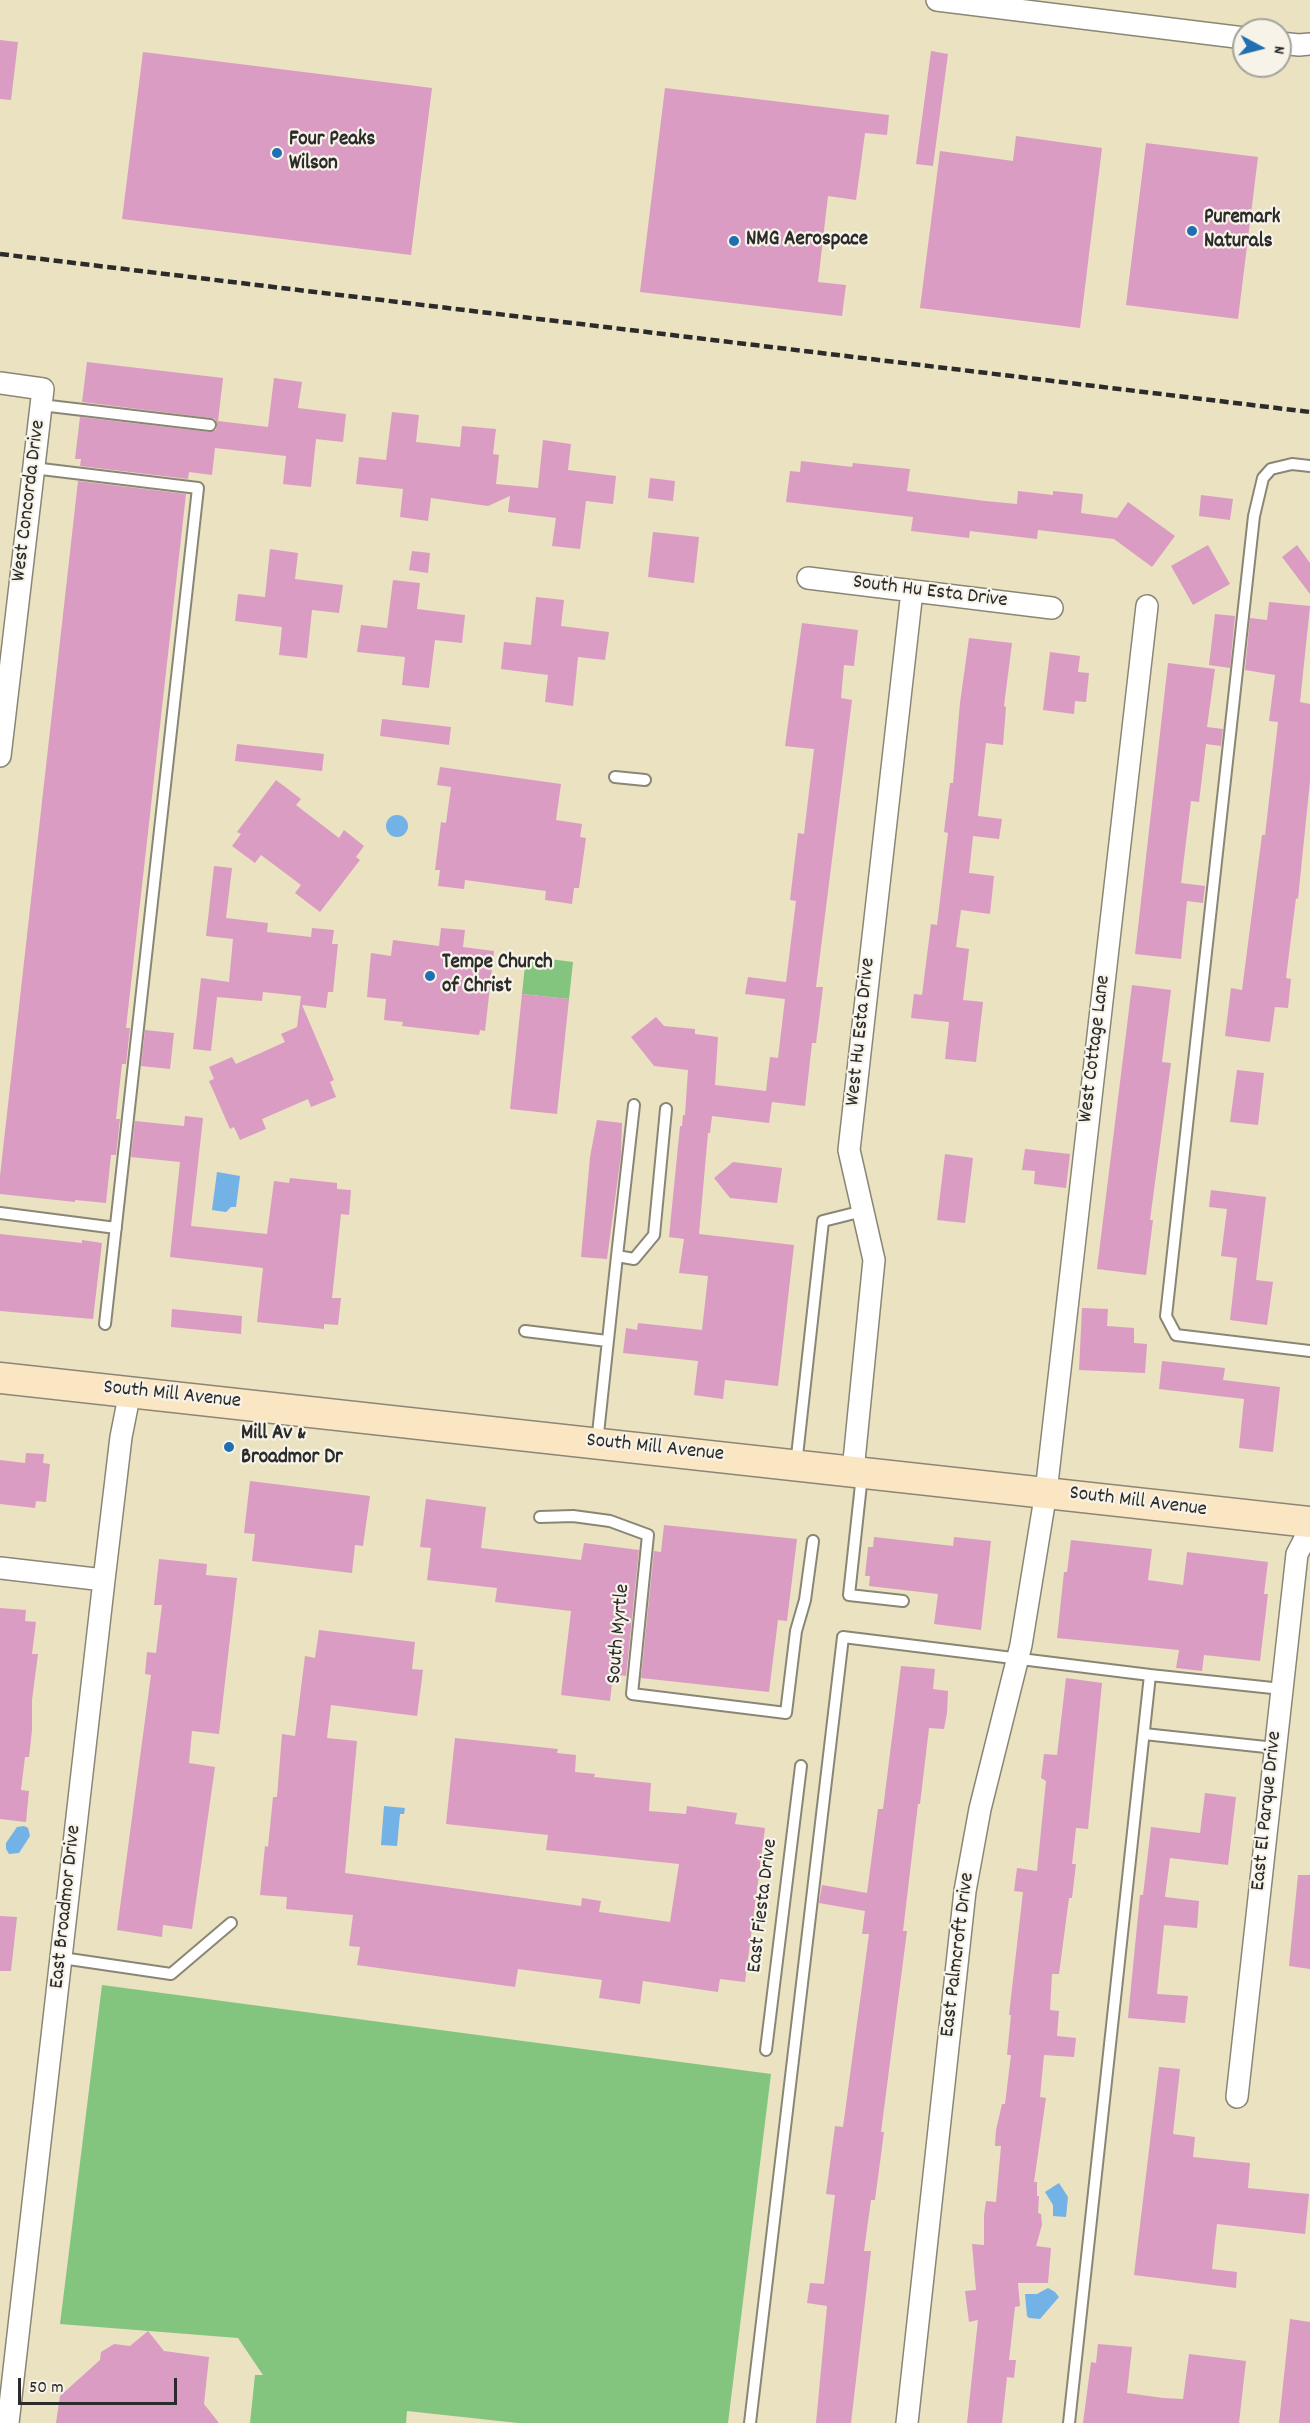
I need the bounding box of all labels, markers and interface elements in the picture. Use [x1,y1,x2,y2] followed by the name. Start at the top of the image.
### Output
[1232,18,1292,78] north arrow
[1266,45,1290,55] text: N
[289,128,375,178] place label: Four Peaks Wilson
[270,146,284,160] marker: Four Peaks Wilson
[1204,206,1280,256] place label: Puremark Naturals
[1185,224,1199,238] marker: Puremark Naturals
[746,228,868,254] place label: NMG Aerospace
[727,234,741,248] marker: NMG Aerospace
[8,419,52,583] street label: West Concorda Drive
[851,571,1009,615] street label: South Hu Esta Drive
[442,951,553,1001] place label: Tempe Church of Christ
[842,957,882,1107] street label: West Hu Esta Drive
[423,969,437,983] marker: Tempe Church of Christ
[1074,974,1118,1124] street label: West Cottage Lane
[102,1376,242,1416] street label: South Mill Avenue
[241,1422,343,1472] place label: Mill Av & Broadmor Dr
[585,1429,725,1469] street label: South Mill Avenue
[222,1440,236,1454] marker: Mill Av & Broadmor Dr
[1068,1482,1208,1524] street label: South Mill Avenue
[603,1583,637,1685] street label: South Myrtle
[1247,1730,1289,1892] street label: East El Parque Drive
[46,1824,88,1990] street label: East Broadmor Drive
[743,1837,785,1975] street label: East Fiesta Drive
[936,1871,982,2039] street label: East Palmcroft Drive
[21,2366,180,2404] scale bar
[29,2376,64,2401] text: 50 m

